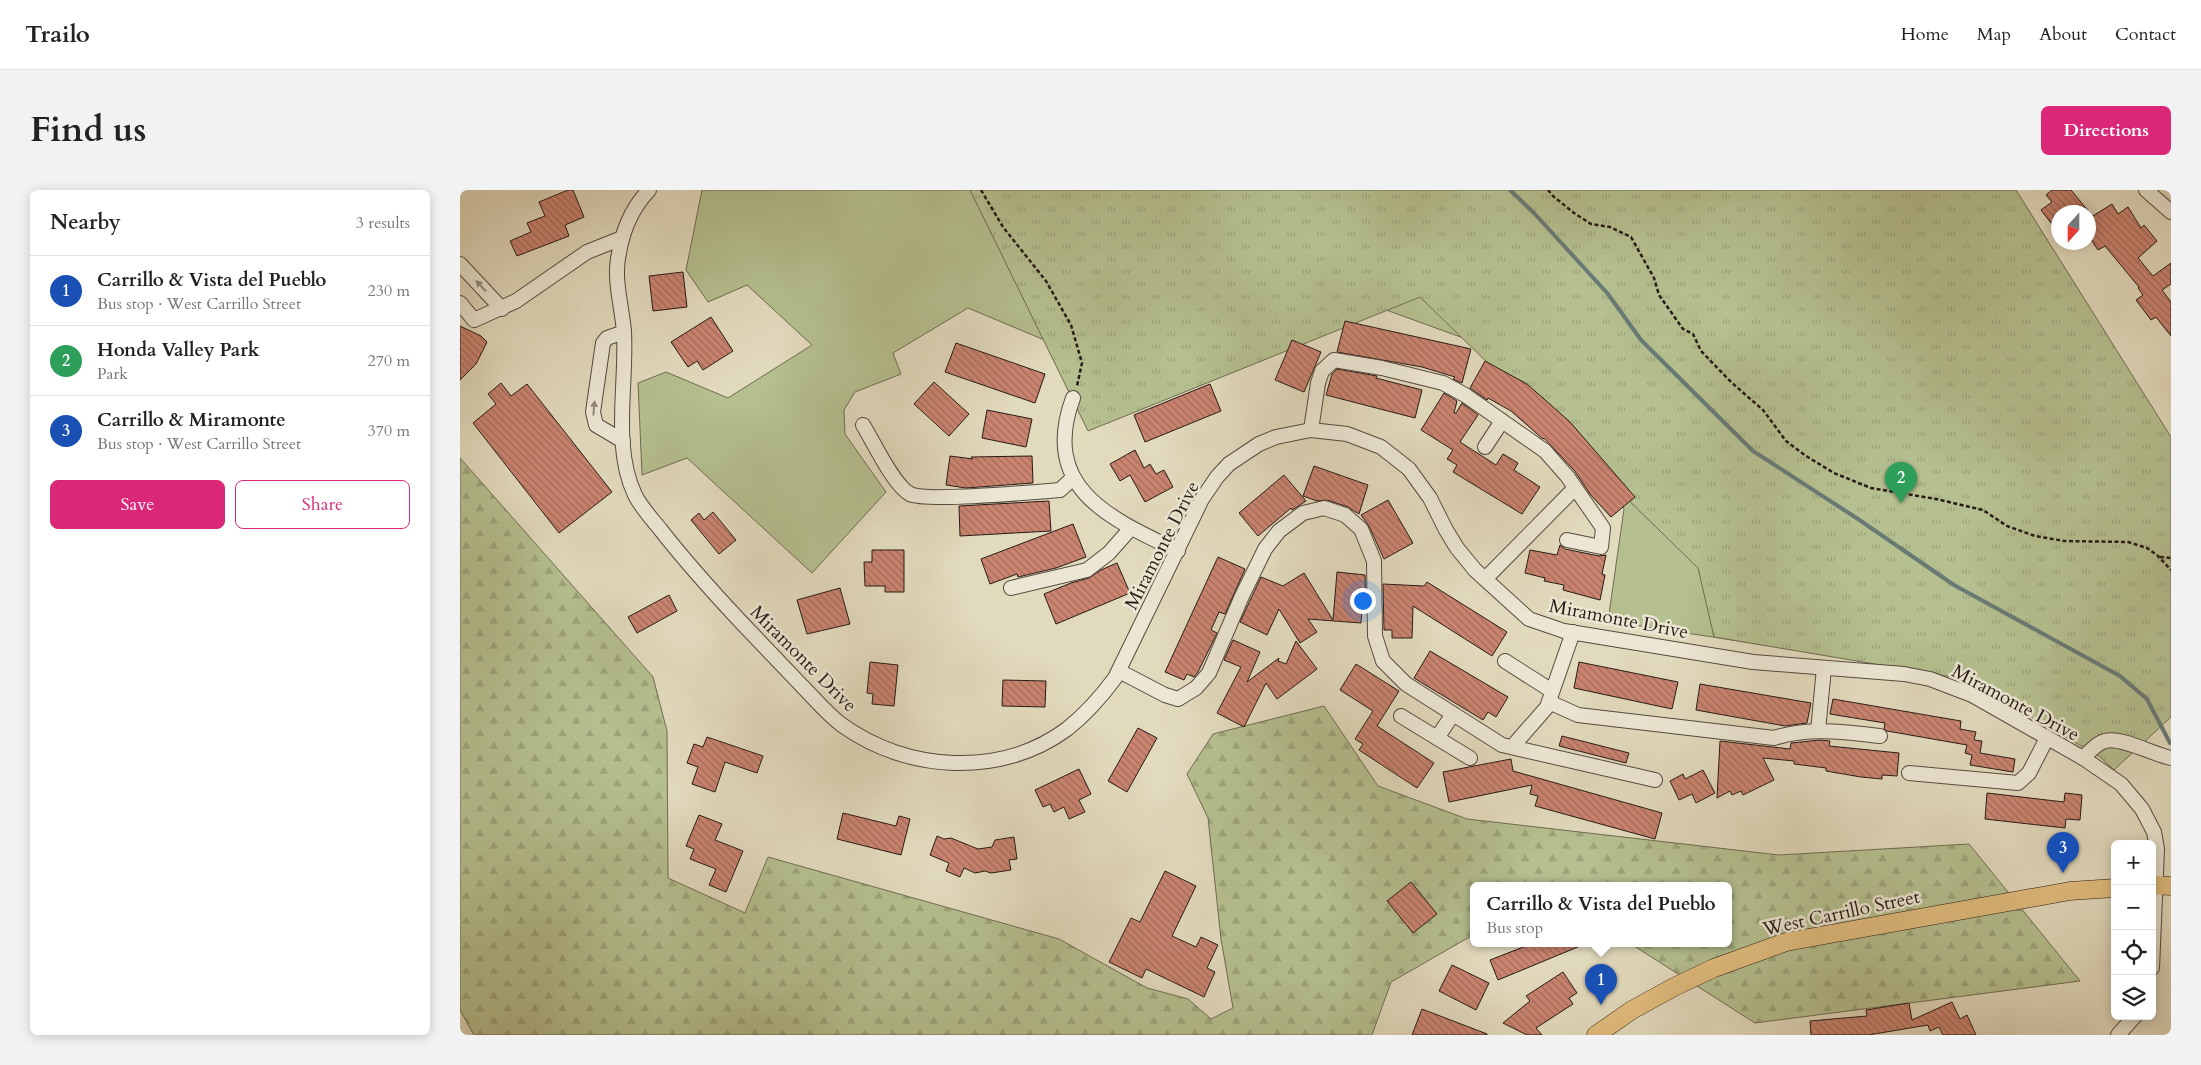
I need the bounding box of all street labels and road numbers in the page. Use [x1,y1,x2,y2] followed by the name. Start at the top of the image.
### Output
[1118,477,1206,614] street label: Miramonte Drive
[1547,593,1691,645] street label: Miramonte Drive
[744,600,862,718] street label: Miramonte Drive
[1947,658,2084,748] street label: Miramonte Drive
[1759,884,1922,943] street label: West Carrillo Street

